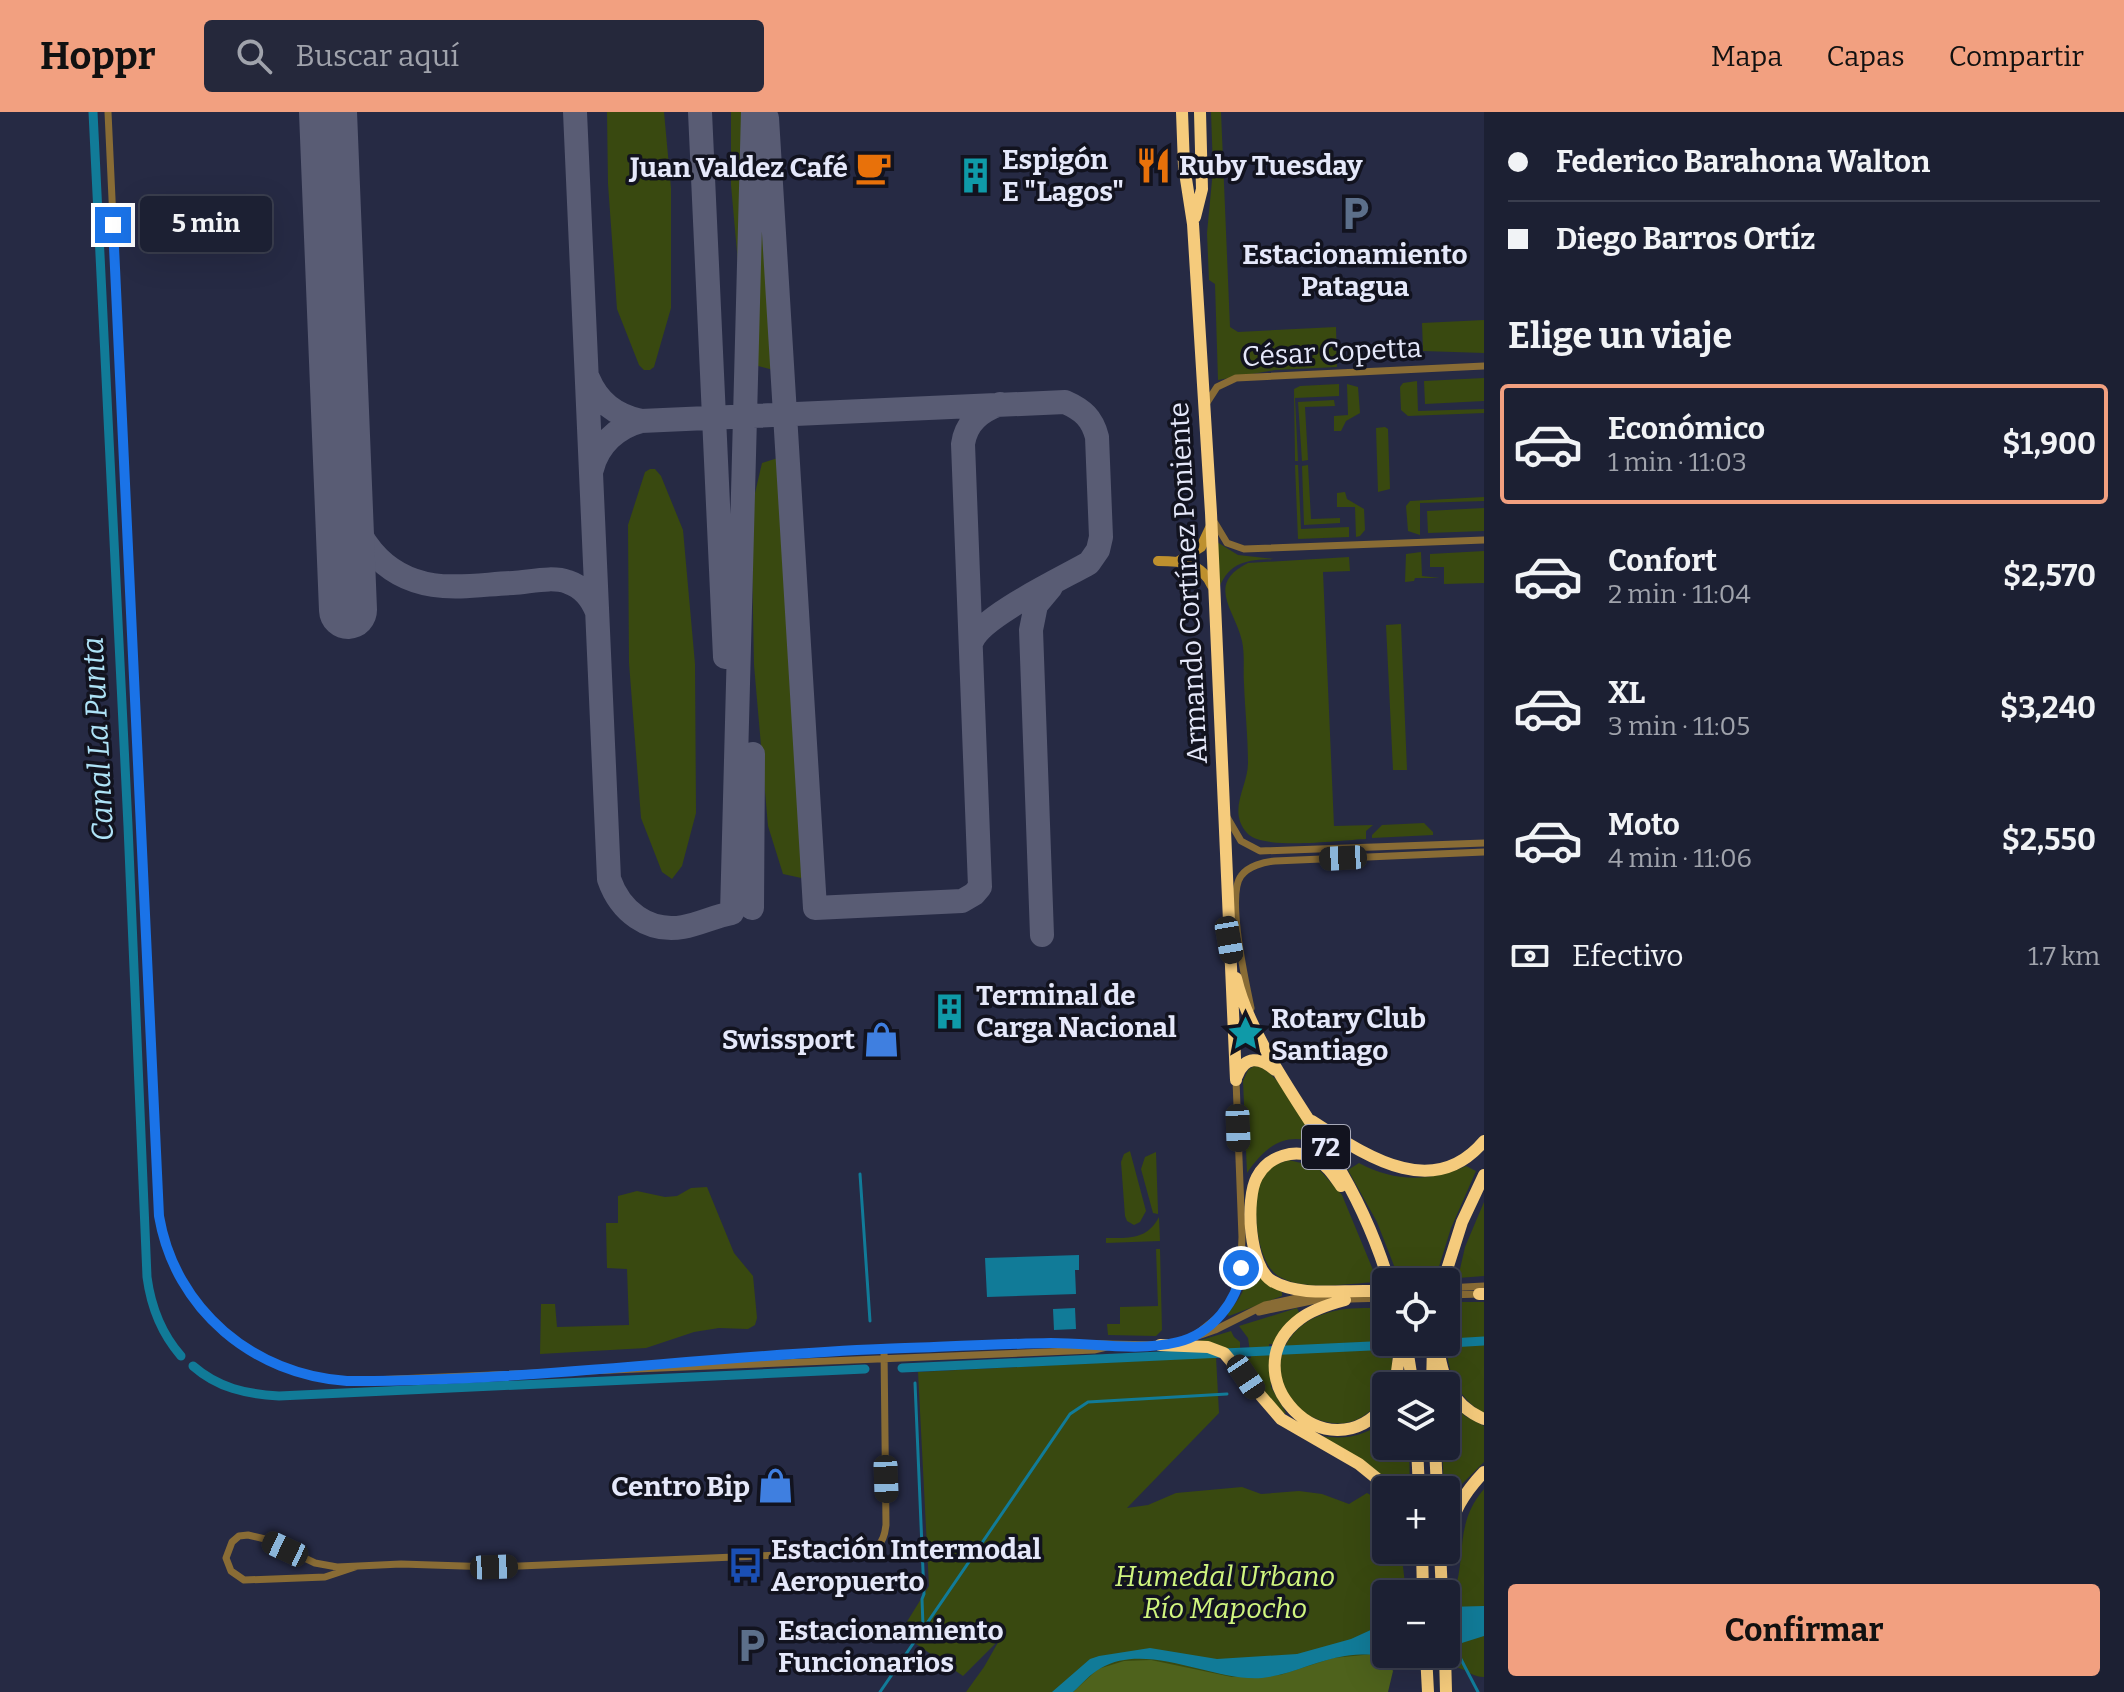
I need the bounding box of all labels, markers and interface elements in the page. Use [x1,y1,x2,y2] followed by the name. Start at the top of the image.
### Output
[204,20,764,92] search box
[40,33,156,79] text: Hoppr
[232,34,276,78] icon: search
[296,38,459,74] text: Buscar aquí
[1711,40,1782,73] text: Mapa
[1826,40,1905,73] text: Capas
[1949,40,2084,73] text: Compartir
[1002,143,1124,208] place label: Espigón E "Lagos"
[1556,144,1930,180] text: Federico Barahona Walton
[1134,146,1172,184] restaurant icon: Ruby Tuesday
[855,148,893,186] cafe icon: Juan Valdez Café
[1179,149,1363,182] place label: Ruby Tuesday
[628,151,848,184] place label: Juan Valdez Café
[957,156,995,194] building icon: Espigón E "Lagos"
[1336,195,1374,233] parking icon: Estacionamiento Patagua
[141,197,273,253] callout: 5 min
[95,207,131,243] route end
[172,208,240,239] text: 5 min
[1556,221,1815,257] text: Diego Barros Ortíz
[1242,238,1468,303] place label: Estacionamiento Patagua
[1508,314,1732,358] text: Elige un viaje
[1241,331,1423,373] street label: César Copetta
[1162,401,1214,765] street label: Armando Cortínez Poniente
[1512,408,1584,480] icon: car
[1608,411,1765,447] text: Económico
[2002,426,2096,462] text: $1,900
[1608,447,1747,478] text: 1 min · 11:03
[1512,540,1584,612] icon: car
[1608,543,1717,579] text: Confort
[2003,558,2096,594] text: $2,570
[1608,579,1751,610] text: 2 min · 11:04
[75,636,121,842] water label: Canal La Punta
[1512,672,1584,744] icon: car
[1608,675,1645,711] text: XL
[2000,690,2096,726] text: $3,240
[1608,711,1750,742] text: 3 min · 11:05
[1512,804,1584,876] icon: car
[1608,807,1680,843] text: Moto
[2002,822,2096,858] text: $2,550
[1608,843,1752,874] text: 4 min · 11:06
[1318,845,1368,871] car
[1213,914,1245,966] car
[1508,934,1552,978] icon: cash
[1572,938,1684,974] text: Efectivo
[2028,941,2100,972] text: 1.7 km
[976,979,1177,1044] place label: Terminal de Carga Nacional
[931,992,969,1030] building icon: Terminal de Carga Nacional
[1271,1002,1426,1067] place label: Rotary Club Santiago
[1226,1015,1264,1053] place icon: Rotary Club Santiago
[862,1020,900,1058] shop icon: Swissport
[722,1023,855,1056] place label: Swissport
[1225,1104,1251,1152] car
[1302,1125,1350,1169] road number: 72
[1223,1250,1259,1286] route start
[1372,1268,1460,1668] map controls
[1372,1268,1460,1356] button: locate
[1223,1350,1269,1404] car
[1372,1372,1460,1460] button: layers
[873,1455,899,1503] car
[757,1467,795,1505] shop icon: Centro Bip
[611,1470,750,1503] place label: Centro Bip
[1372,1476,1460,1564] button: +
[258,1528,312,1570] car
[771,1533,1042,1598] place label: Estación Intermodal Aeropuerto
[726,1546,764,1584] bus stop icon: Estación Intermodal Aeropuerto
[470,1554,518,1580] car
[1115,1560,1335,1625] park label: Humedal Urbano Río Mapocho
[1372,1580,1460,1668] button: −
[1508,1584,2100,1676] button: Confirmar
[778,1614,1004,1679] place label: Estacionamiento Funcionarios
[733,1627,771,1665] parking icon: Estacionamiento Funcionarios

